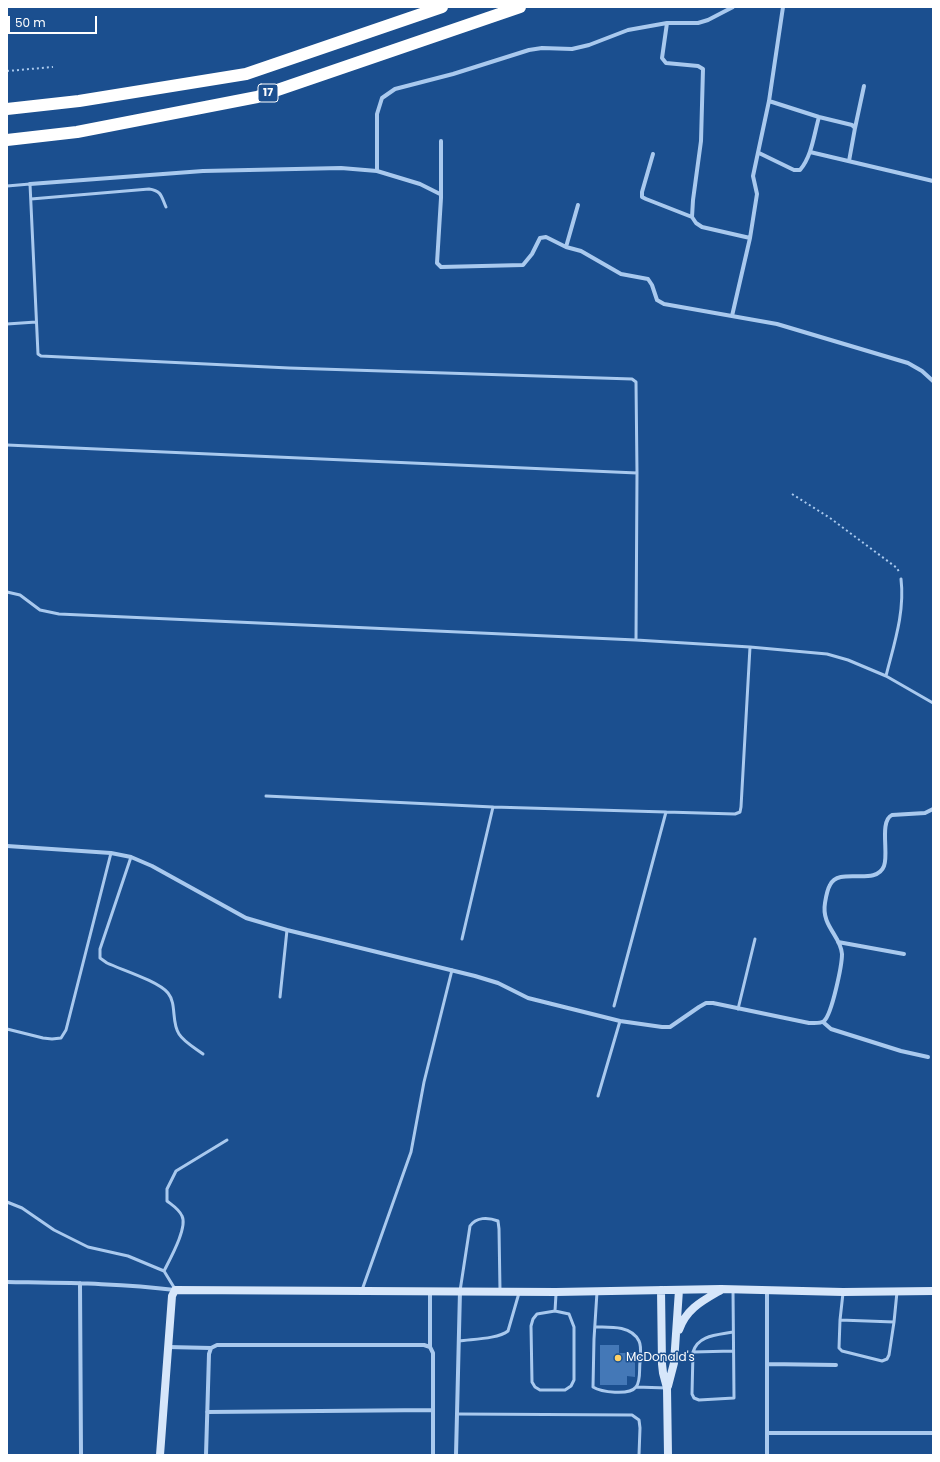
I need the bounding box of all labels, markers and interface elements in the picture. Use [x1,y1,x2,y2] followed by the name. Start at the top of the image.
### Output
[10,8,99,34] scale bar
[15,14,46,31] text: 50 m
[258,84,278,102] road number: 17
[626,1351,695,1365] place label: McDonald's
[613,1353,623,1363] marker: McDonald's

